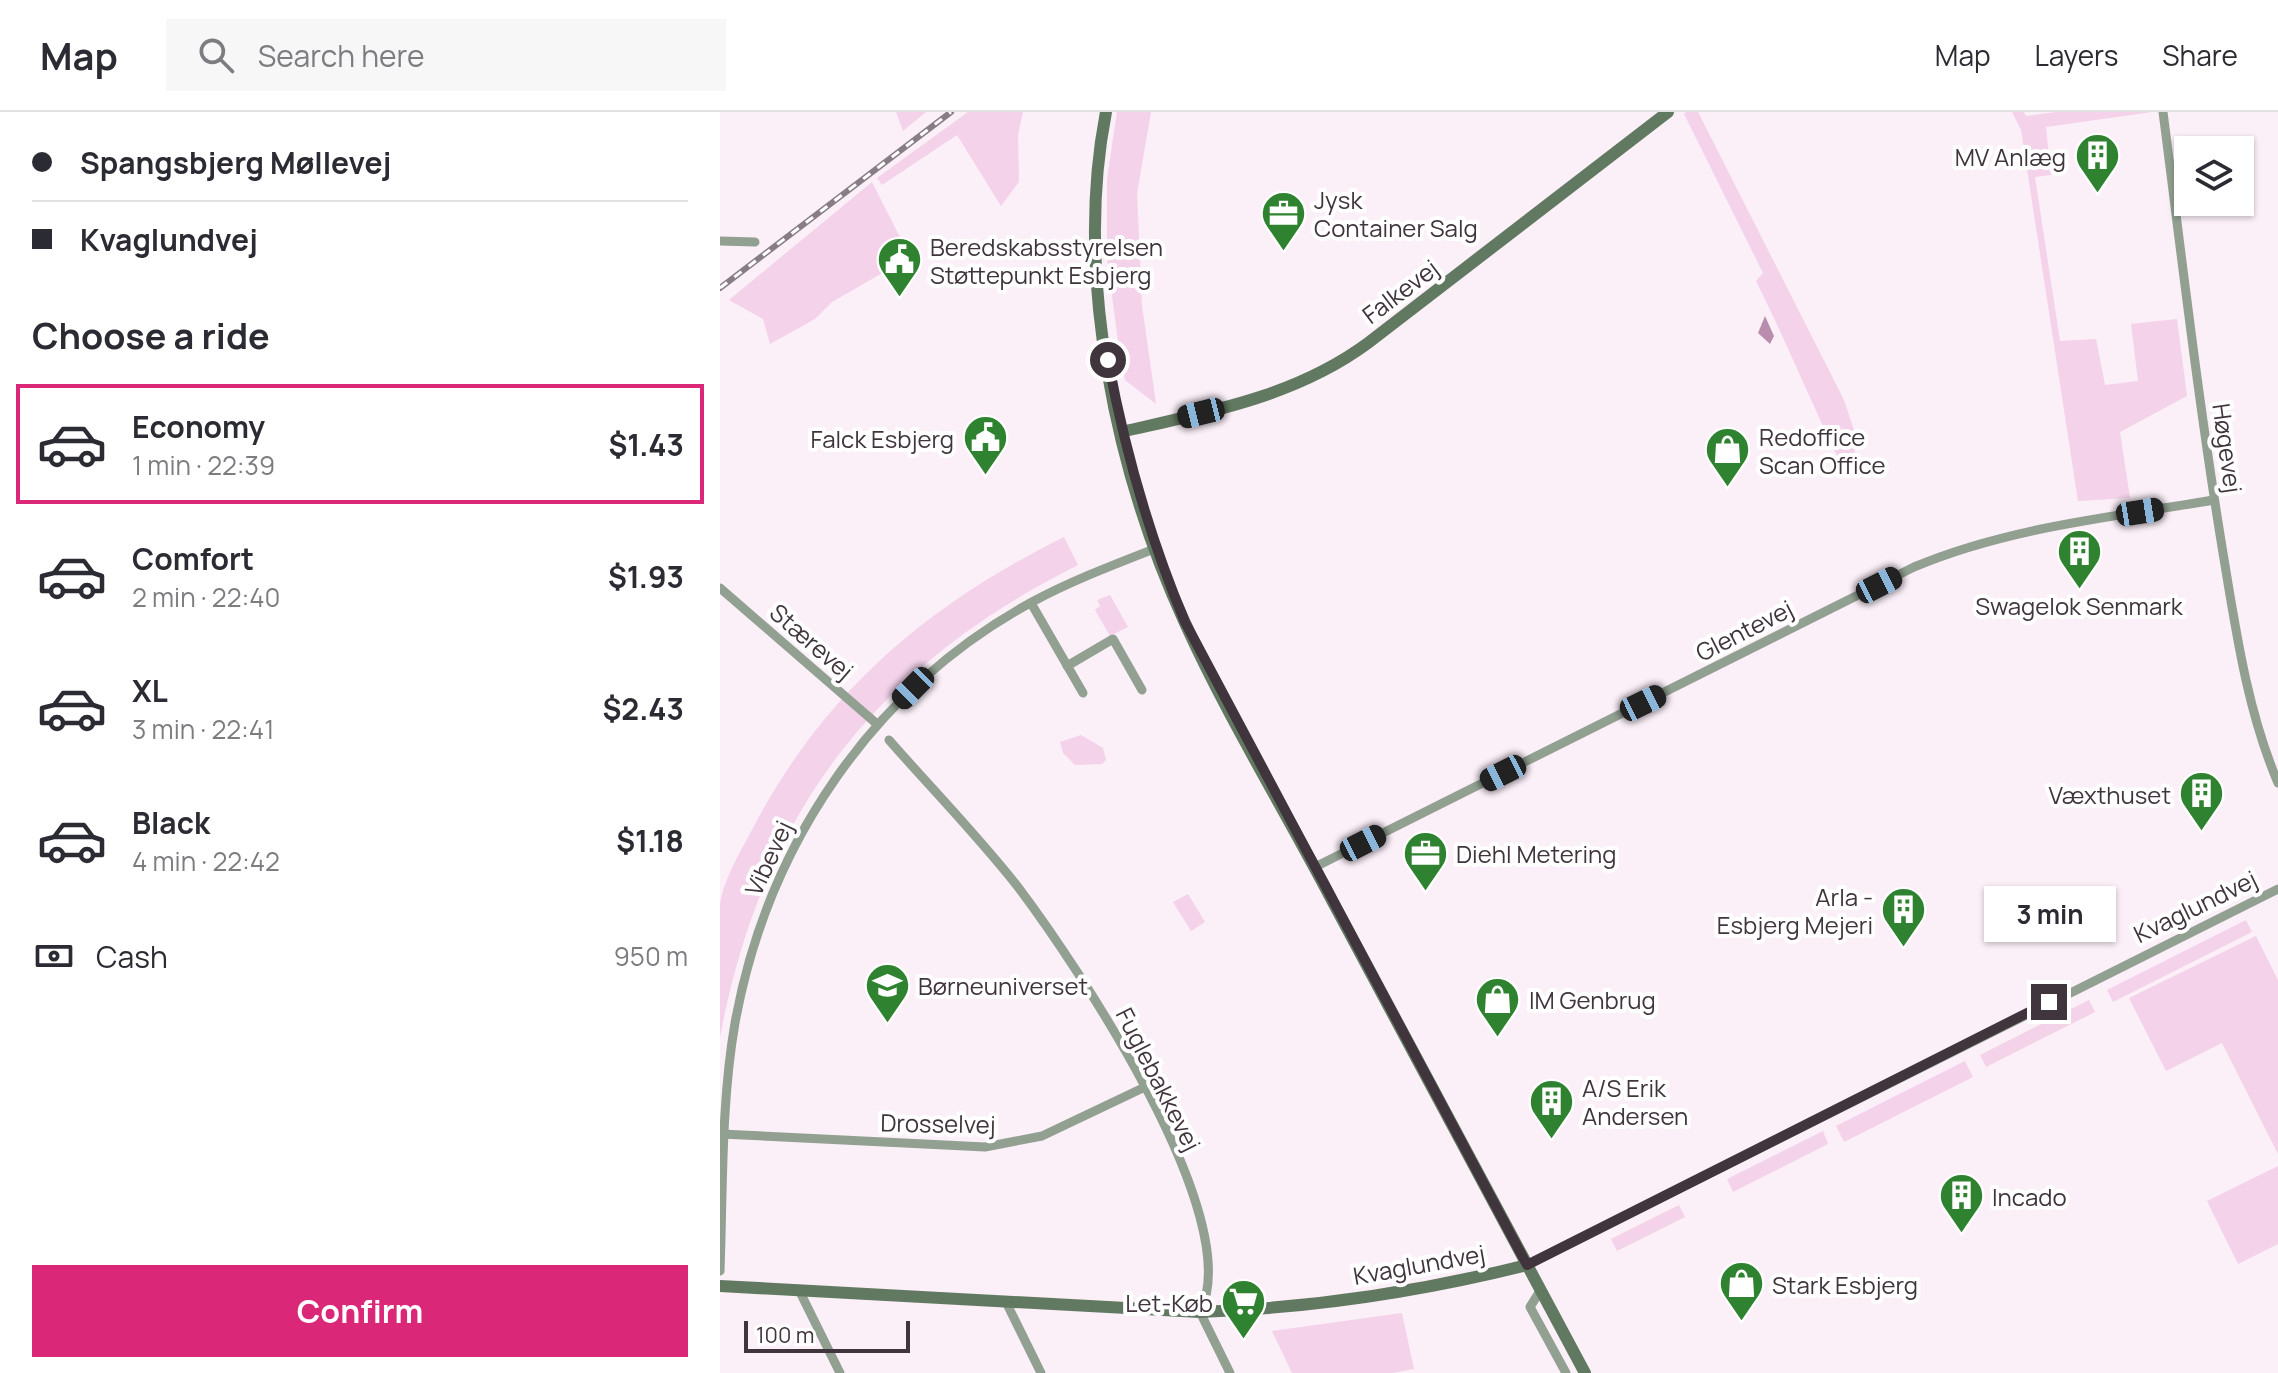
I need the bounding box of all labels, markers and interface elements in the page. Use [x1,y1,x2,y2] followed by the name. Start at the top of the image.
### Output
[166,19,726,91] search box
[40,29,118,81] text: Map
[194,33,238,77] icon: search
[258,35,425,76] text: Search here
[1935,36,1991,74] text: Map
[2035,36,2118,74] text: Layers
[2162,36,2238,74] text: Share
[2073,132,2121,195] building icon: MV Anlæg
[2174,136,2254,216] map controls
[2174,136,2254,216] button: layers
[1955,140,2066,173] place label: MV Anlæg
[80,142,391,183] text: Spangsbjerg Møllevej
[1314,183,1478,244] place label: Jysk Container Salg
[1259,189,1307,252] office icon: Jysk Container Salg
[80,219,258,260] text: Kvaglundvej
[930,230,1163,291] place label: Beredskabsstyrelsen Støttepunkt Esbjerg
[875,236,923,299] public building icon: Beredskabsstyrelsen Støttepunkt Esbjerg
[1355,251,1445,331] street label: Falkevej
[32,311,270,360] text: Choose a ride
[1090,342,1126,378] route start
[1175,396,1227,430] car
[2205,401,2251,495] street label: Høgevej
[132,406,265,447] text: Economy
[36,408,108,480] icon: car
[961,414,1009,477] public building icon: Falck Esbjerg
[1759,420,1886,481] place label: Redoffice Scan Office
[811,422,954,455] place label: Falck Esbjerg
[608,424,684,465] text: $1.43
[1704,426,1752,489] shop icon: Redoffice Scan Office
[132,447,275,483] text: 1 min · 22:39
[2114,496,2166,528] car
[2055,527,2103,590] building icon: Swagelok Senmark
[132,538,254,579] text: Comfort
[36,540,108,612] icon: car
[608,556,684,597] text: $1.93
[1852,563,1906,607] car
[132,579,280,615] text: 2 min · 22:40
[1975,589,2184,622] place label: Swagelok Senmark
[1690,591,1798,669] street label: Glentevej
[763,596,861,686] street label: Stærevej
[888,663,938,713] car
[132,670,168,711] text: XL
[36,672,108,744] icon: car
[1616,682,1670,724] car
[602,688,684,729] text: $2.43
[132,711,274,747] text: 3 min · 22:41
[1476,751,1530,795] car
[2178,770,2226,833] building icon: Væxthuset
[2048,778,2171,811] place label: Væxthuset
[132,802,210,843] text: Black
[36,804,108,876] icon: car
[736,815,800,901] street label: Vibevej
[616,820,684,861] text: $1.18
[1336,821,1390,865] car
[1401,829,1449,892] office icon: Diehl Metering
[1456,837,1617,870] place label: Diehl Metering
[132,843,280,879] text: 4 min · 22:42
[2128,862,2262,950] street label: Kvaglundvej
[1717,880,1873,941] place label: Arla - Esbjerg Mejeri
[1880,886,1928,949] building icon: Arla - Esbjerg Mejeri
[1983,886,2115,942] callout: 3 min
[2016,896,2084,932] text: 3 min
[32,934,76,978] icon: cash
[96,936,168,977] text: Cash
[614,938,688,974] text: 950 m
[863,961,911,1024] school or university icon: Børneuniverset
[918,969,1088,1002] place label: Børneuniverset
[1474,975,1522,1038] shop icon: IM Genbrug
[1529,983,1656,1016] place label: IM Genbrug
[2031,984,2067,1020] route end
[1109,1002,1209,1156] street label: Fuglebakkevej
[1582,1071,1688,1132] place label: A/S Erik Andersen
[1527,1077,1575,1140] building icon: A/S Erik Andersen
[880,1105,996,1141] street label: Drosselvej
[1937,1172,1985,1235] building icon: Incado
[1992,1180,2067,1213] place label: Incado
[1351,1236,1487,1292] street label: Kvaglundvej
[1717,1260,1765,1323] shop icon: Stark Esbjerg
[32,1265,688,1357] button: Confirm
[1772,1268,1918,1301] place label: Stark Esbjerg
[1220,1278,1268,1341] supermarket icon: Let-Køb
[1125,1286,1213,1319] place label: Let-Køb
[744,1317,910,1353] scale bar
[756,1320,814,1350] text: 100 m

